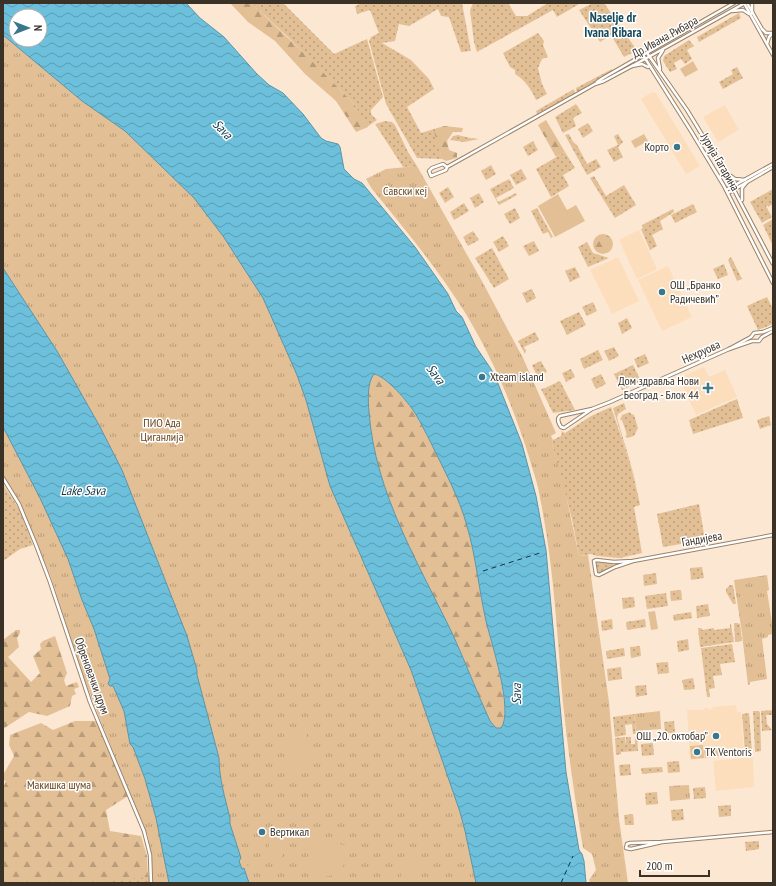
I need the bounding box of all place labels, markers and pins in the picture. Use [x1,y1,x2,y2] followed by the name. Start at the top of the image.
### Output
[645,139,669,154] place label: Корто
[672,142,682,152] marker: Корто
[670,277,721,306] place label: ОШ „Бранко Радичевић”
[657,287,667,297] marker: ОШ „Бранко Радичевић”
[490,369,544,384] place label: Xteam island
[477,372,487,382] marker: Xteam island
[618,373,700,402] place label: Дом здравља Нови Београд - Блок 44
[702,382,714,394] marker: Дом здравља Нови Београд - Блок 44
[636,728,709,743] place label: ОШ „20. октобар”
[711,731,721,741] marker: ОШ „20. октобар”
[705,744,752,759] place label: TK Ventoris
[692,747,702,757] marker: TK Ventoris
[270,824,309,839] place label: Вертикал
[257,827,267,837] marker: Вертикал

